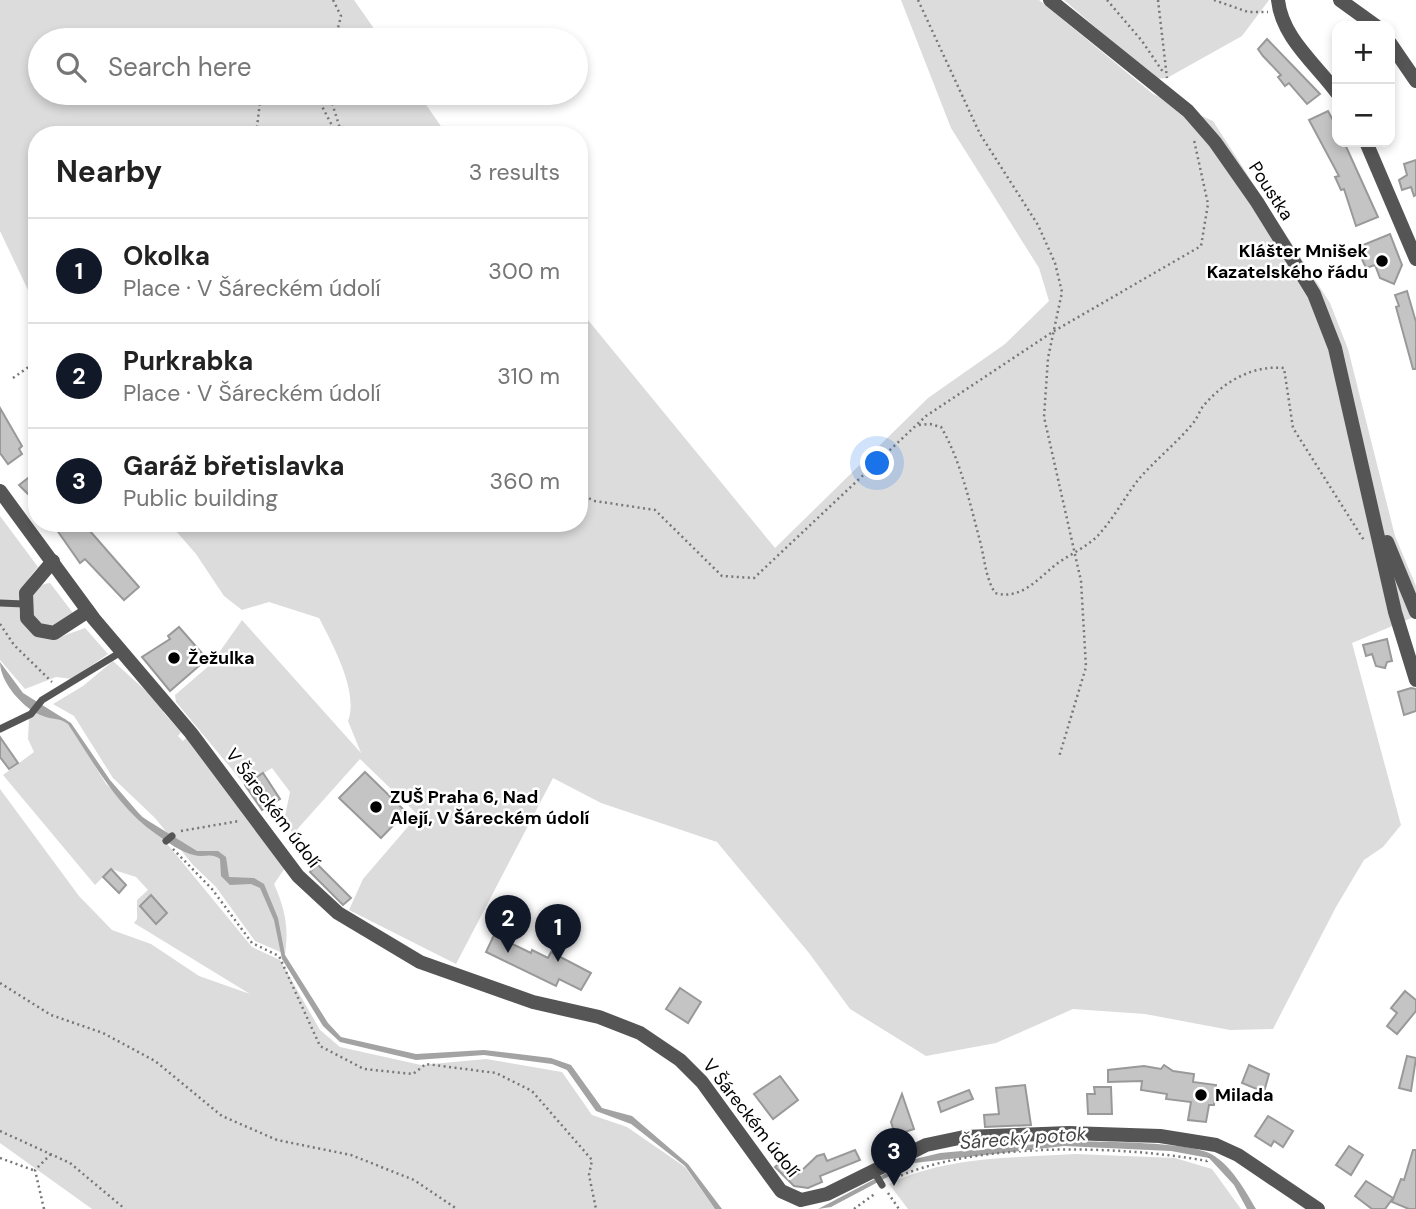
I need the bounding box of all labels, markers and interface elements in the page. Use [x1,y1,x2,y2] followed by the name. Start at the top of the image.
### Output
[1332,21,1395,147] map controls
[1332,21,1395,84] button: +
[28,28,588,105] search box
[52,48,90,86] icon: search
[108,50,251,84] text: Search here
[1332,84,1395,147] button: −
[56,152,162,191] text: Nearby
[469,157,560,187] text: 3 results
[1243,157,1299,225] street label: Poustka
[123,239,210,273] text: Okolka
[1207,239,1369,284] place label: Klášter Mnišek Kazatelského řádu
[1374,253,1390,269] marker: Klášter Mnišek Kazatelského řádu
[75,256,83,286] text: 1
[488,256,560,286] text: 300 m
[123,273,381,303] text: Place · V Šáreckém údolí
[123,344,253,378] text: Purkrabka
[72,361,86,391] text: 2
[497,361,560,391] text: 310 m
[123,378,381,408] text: Place · V Šáreckém údolí
[860,446,894,480] your location
[123,449,345,483] text: Garáž břetislavka
[72,466,86,496] text: 3
[490,466,560,496] text: 360 m
[123,483,278,513] text: Public building
[188,646,255,670] place label: Žežulka
[166,650,182,666] marker: Žežulka
[220,743,326,873] street label: V Šáreckém údolí
[390,785,589,830] place label: ZUŠ Praha 6, Nad Alejí, V Šáreckém údolí
[368,799,384,815] marker: ZUŠ Praha 6, Nad Alejí, V Šáreckém údolí
[485,895,531,953] pin: 2
[535,904,581,962] pin: 1
[697,1054,805,1182] street label: V Šáreckém údolí
[1215,1083,1274,1107] place label: Milada
[1193,1087,1209,1103] marker: Milada
[959,1121,1087,1155] water label: Šárecký potok
[871,1128,917,1186] pin: 3

